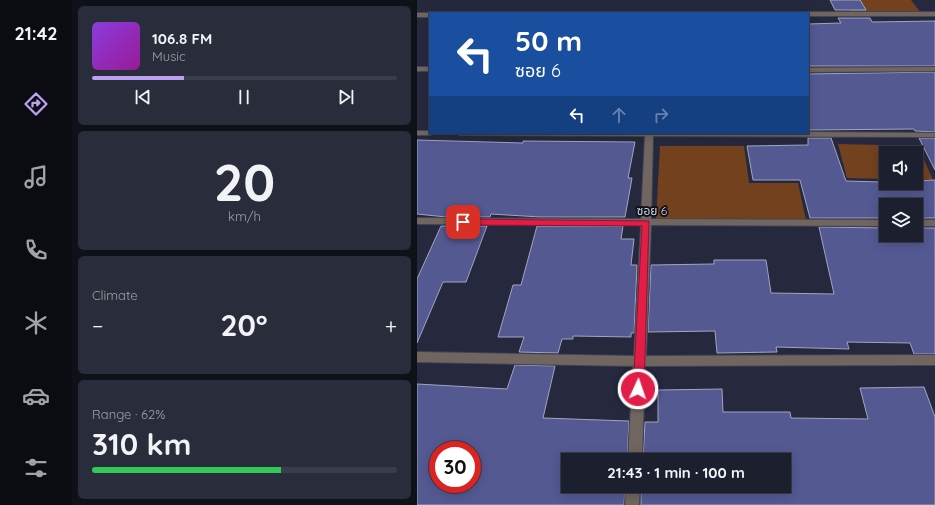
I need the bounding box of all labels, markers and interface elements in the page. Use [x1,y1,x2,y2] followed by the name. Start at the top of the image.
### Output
[15,22,57,45] text: 21:42
[515,23,582,58] text: 50 m
[449,28,501,80] icon: left
[152,29,212,48] text: 106.8 FM
[152,48,186,64] text: Music
[515,59,561,82] text: ซอย 6
[132,86,154,108] icon: previous
[233,86,255,108] icon: pause
[335,86,357,108] icon: next
[22,90,50,118] icon: directions
[566,104,588,126] icon: left
[608,104,630,126] icon: ahead
[650,104,672,126] icon: right
[879,146,923,242] map controls
[879,146,923,190] button: sound
[214,149,275,214] text: 20
[22,163,50,191] icon: music
[879,198,923,242] button: layers
[637,203,668,218] street label: ซอย 6
[446,205,480,239] pin
[228,208,261,224] text: km/h
[452,211,474,233] icon: arrive
[22,236,50,264] icon: phone
[92,287,138,303] text: Climate
[220,306,268,344] text: 20°
[22,309,50,337] icon: climate
[92,312,103,340] text: −
[385,312,397,340] text: +
[617,368,659,410] position arrow
[22,382,50,410] icon: car
[92,406,165,422] text: Range · 62%
[92,425,191,463] text: 310 km
[429,441,481,493] speed limit sign: 30
[22,454,50,482] icon: filters
[607,463,745,482] text: 21:43 · 1 min · 100 m

